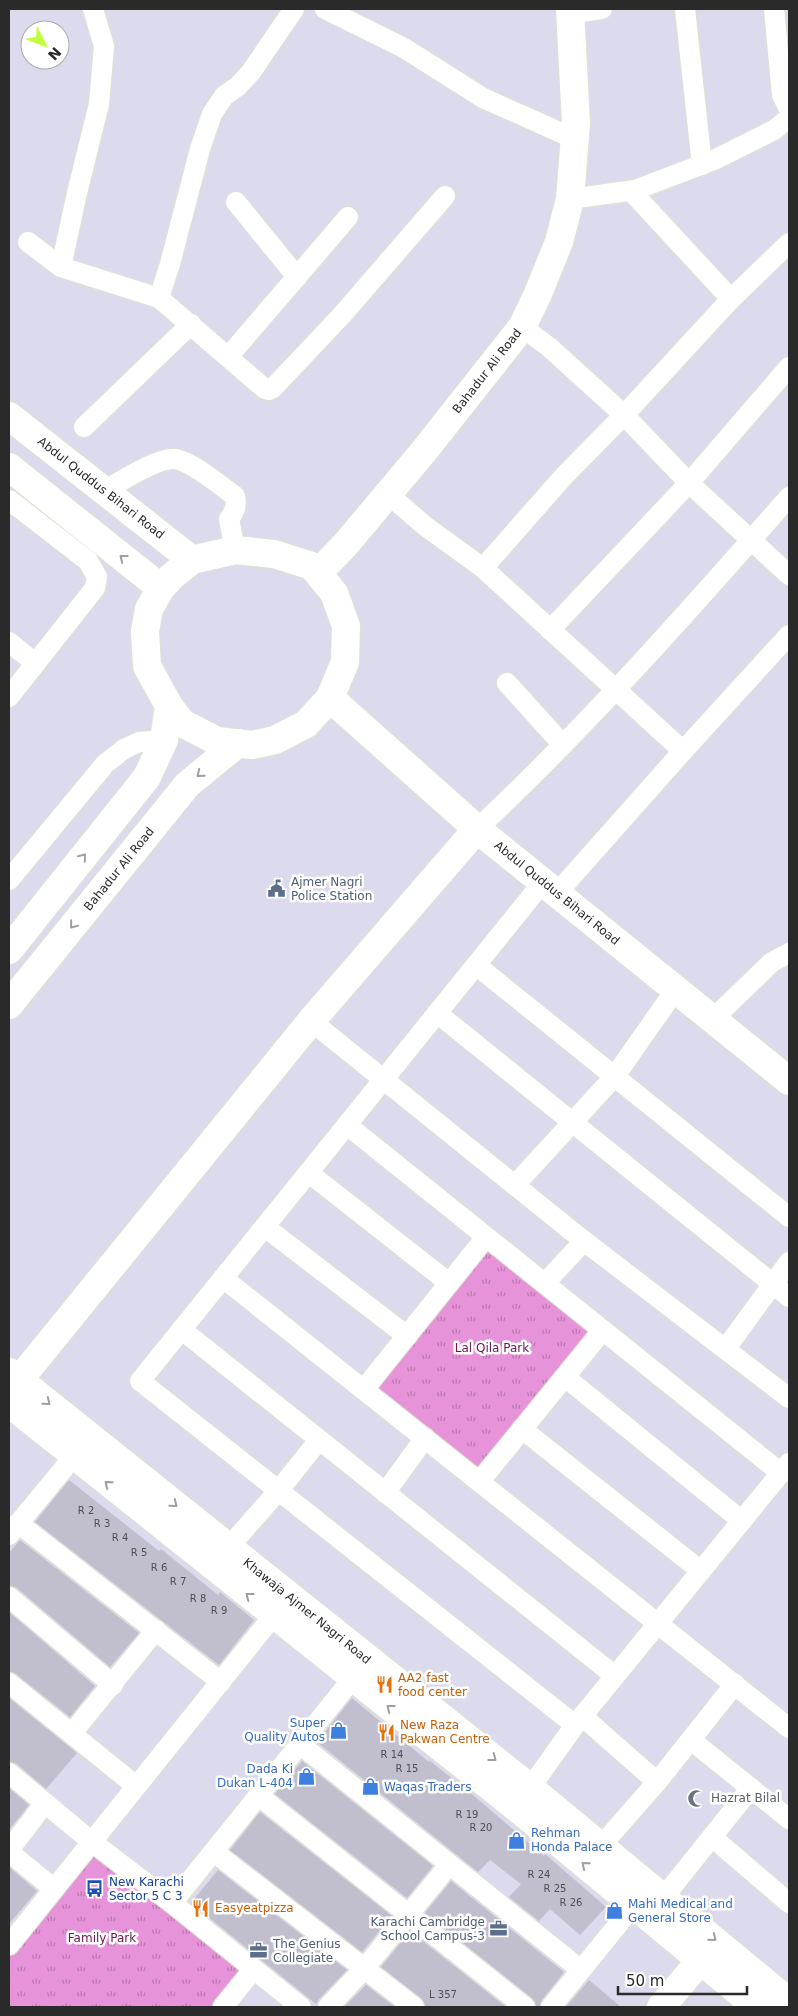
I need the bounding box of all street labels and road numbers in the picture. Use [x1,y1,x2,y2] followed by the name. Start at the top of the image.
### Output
[450,326,524,416] street label: Bahadur Ali Road
[35,434,167,542] street label: Abdul Quddus Bihari Road
[81,824,157,914] street label: Bahadur Ali Road
[492,838,622,948] street label: Abdul Quddus Bihari Road
[240,1555,374,1667] street label: Khawaja Ajmer Nagri Road

